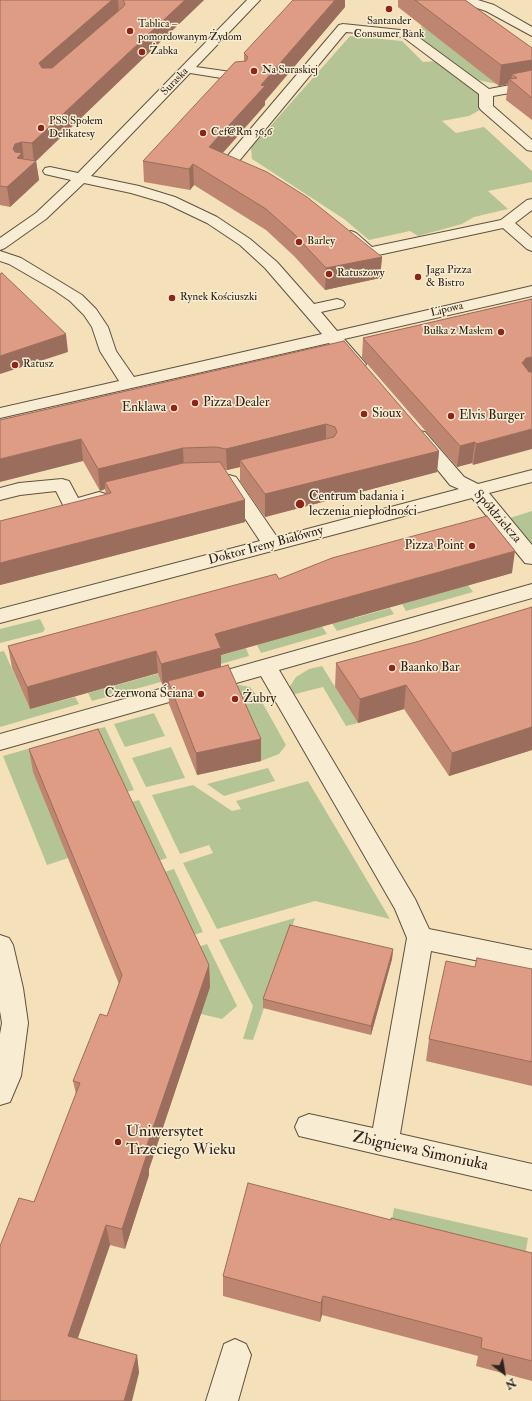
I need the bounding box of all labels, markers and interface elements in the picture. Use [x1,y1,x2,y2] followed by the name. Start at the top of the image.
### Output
[384,4,394,14] marker: Santander Consumer Bank
[354,15,424,41] place label: Santander Consumer Bank
[138,18,242,44] place label: Tablica – pomordowanym Żydom
[125,26,135,36] marker: Tablica – pomordowanym Żydom
[150,45,178,59] place label: Żabka
[137,47,147,57] marker: Żabka
[262,64,318,78] place label: Na Suraskiej
[158,65,192,99] street label: Suraska
[249,66,259,76] marker: Na Suraskiej
[49,115,103,141] place label: PSS Społem Delikatesy
[36,123,46,133] marker: PSS Społem Delikatesy
[211,126,272,140] place label: Cef@Rm 36,6
[198,128,208,138] marker: Cef@Rm 36,6
[307,235,335,249] place label: Barley
[294,237,304,247] marker: Barley
[426,264,471,290] place label: Jaga Pizza & Bistro
[337,267,385,281] place label: Ratuszowy
[324,269,334,279] marker: Ratuszowy
[413,272,423,282] marker: Jaga Pizza & Bistro
[180,291,257,305] place label: Rynek Kościuszki
[167,293,177,303] marker: Rynek Kościuszki
[429,300,465,320] street label: Lipowa
[423,325,493,339] place label: Bułka z Masłem
[496,327,506,337] marker: Bułka z Masłem
[23,358,54,372] place label: Ratusz
[10,360,20,370] marker: Ratusz
[203,395,270,411] place label: Pizza Dealer
[190,398,200,408] marker: Pizza Dealer
[122,400,166,416] place label: Enklawa
[169,403,179,413] marker: Enklawa
[372,406,401,422] place label: Sioux
[459,408,525,424] place label: Elvis Burger
[359,409,369,419] marker: Sioux
[446,411,456,421] marker: Elvis Burger
[470,487,524,547] street label: Spółdzielcza
[309,489,417,520] place label: Centrum badania i leczenia niepłodności
[294,498,306,510] marker: Centrum badania i leczenia niepłodności
[207,523,325,569] street label: Doktor Ireny Białówny
[405,538,464,554] place label: Pizza Point
[467,541,477,551] marker: Pizza Point
[400,660,460,676] place label: Baanko Bar
[387,663,397,673] marker: Baanko Bar
[105,686,193,702] place label: Czerwona Ściana
[196,689,206,699] marker: Czerwona Ściana
[243,691,276,707] place label: Żubry
[230,694,240,704] marker: Żubry
[126,1123,236,1161] place label: Uniwersytet Trzeciego Wieku
[350,1128,490,1176] street label: Zbigniewa Simoniuka
[113,1137,123,1147] marker: Uniwersytet Trzeciego Wieku
[484,1353,524,1393] north arrow
[503,1376,518,1392] text: N

